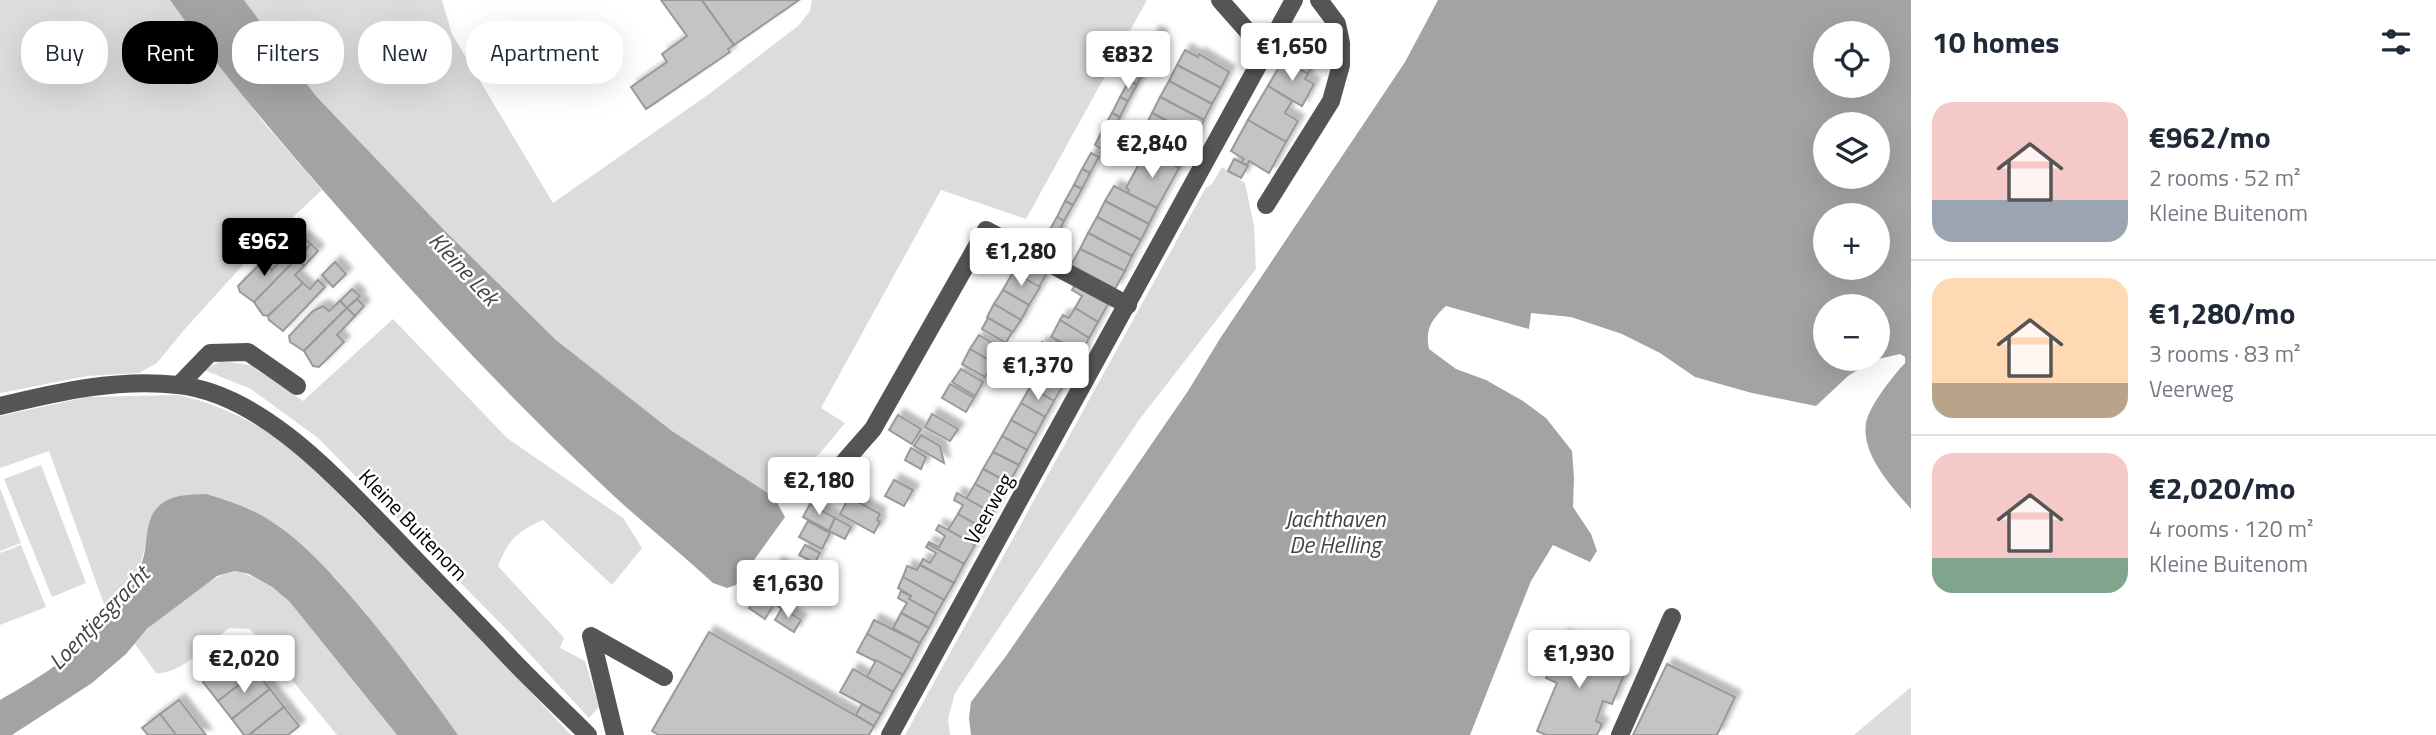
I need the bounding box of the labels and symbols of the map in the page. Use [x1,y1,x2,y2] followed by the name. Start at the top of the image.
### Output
[1235,24,1349,83] pin: €1,650
[1087,32,1169,91] pin: €832
[1095,120,1209,180] pin: €2,840
[223,218,305,278] pin: €962
[421,224,510,316] water label: Kleine Lek
[964,229,1078,288] pin: €1,280
[981,342,1095,402] pin: €1,370
[762,458,876,517] pin: €2,180
[352,461,476,588] street label: Kleine Buitenom
[955,467,1021,550] street label: Veerweg
[1285,501,1386,562] water label: Jachthaven De Helling
[40,556,159,678] water label: Loentjesgracht
[731,560,845,620] pin: €1,630
[1522,630,1636,690] pin: €1,930
[187,636,301,695] pin: €2,020

